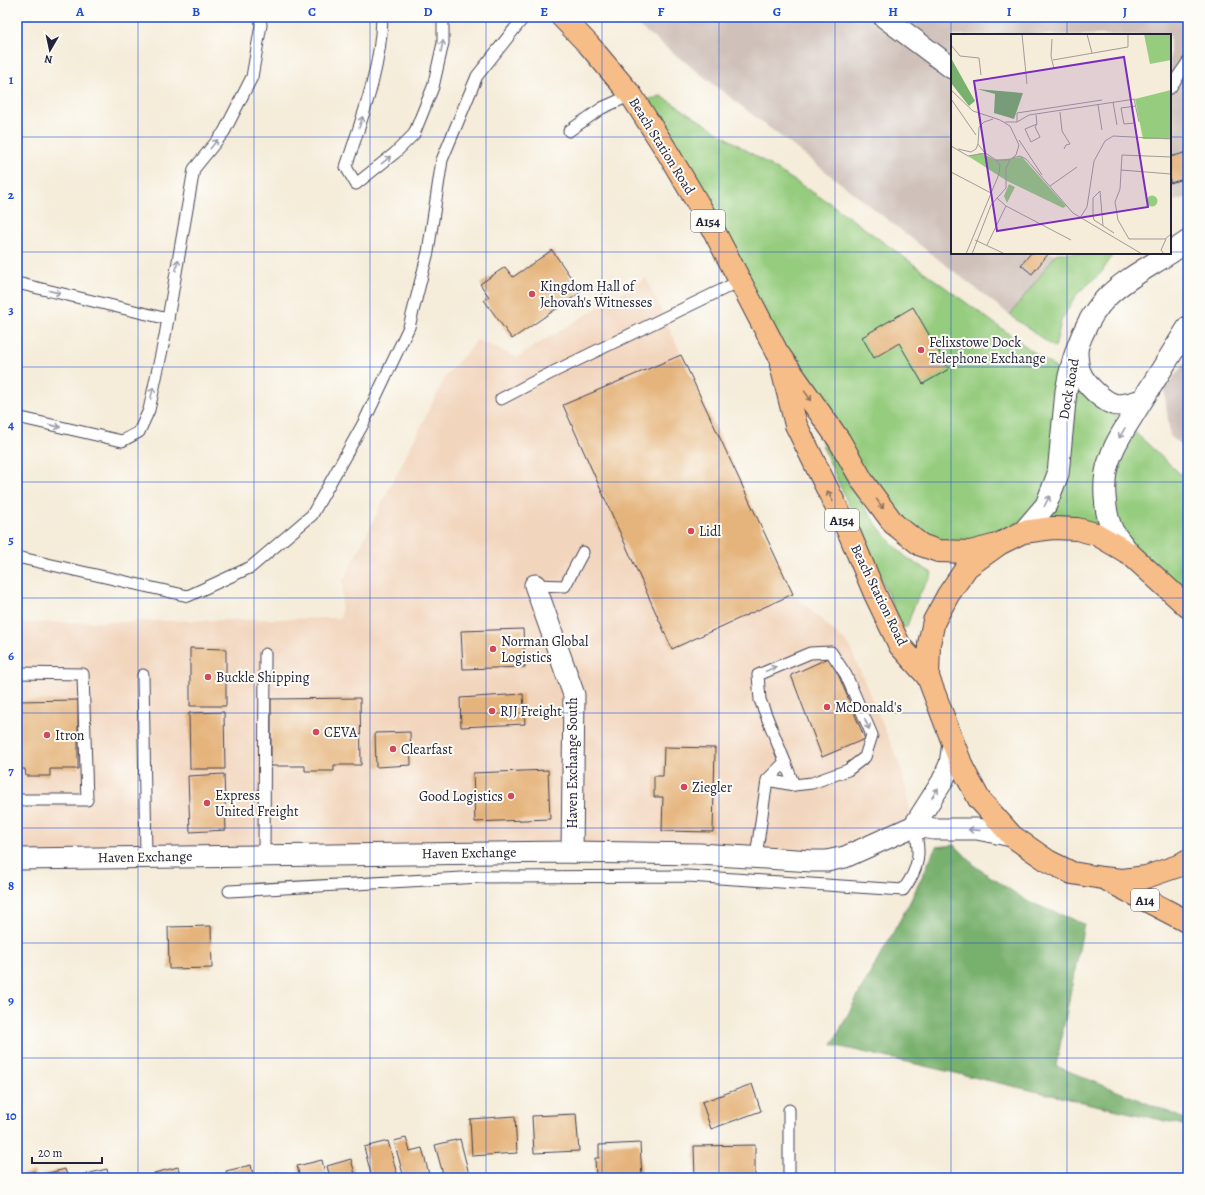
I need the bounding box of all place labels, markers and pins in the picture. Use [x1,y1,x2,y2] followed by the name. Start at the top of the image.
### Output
[540,277,652,312] place label: Kingdom Hall of Jehovah's Witnesses
[527,289,537,299] marker: Kingdom Hall of Jehovah's Witnesses
[929,333,1046,368] place label: Felixstowe Dock Telephone Exchange
[916,345,926,355] marker: Felixstowe Dock Telephone Exchange
[699,522,722,541] place label: Lidl
[686,526,696,536] marker: Lidl
[501,632,589,667] place label: Norman Global Logistics
[488,644,498,654] marker: Norman Global Logistics
[216,668,309,687] place label: Buckle Shipping
[203,672,213,682] marker: Buckle Shipping
[835,698,902,717] place label: McDonald's
[500,702,562,721] place label: RJJ Freight
[822,702,832,712] marker: McDonald's
[487,706,497,716] marker: RJJ Freight
[324,723,358,742] place label: CEVA
[55,726,85,745] place label: Itron
[311,727,321,737] marker: CEVA
[42,730,52,740] marker: Itron
[401,740,453,759] place label: Clearfast
[388,744,398,754] marker: Clearfast
[692,778,733,797] place label: Ziegler
[679,782,689,792] marker: Ziegler
[215,786,299,821] place label: Express United Freight
[419,787,503,806] place label: Good Logistics
[506,791,516,801] marker: Good Logistics
[202,798,212,808] marker: Express United Freight

